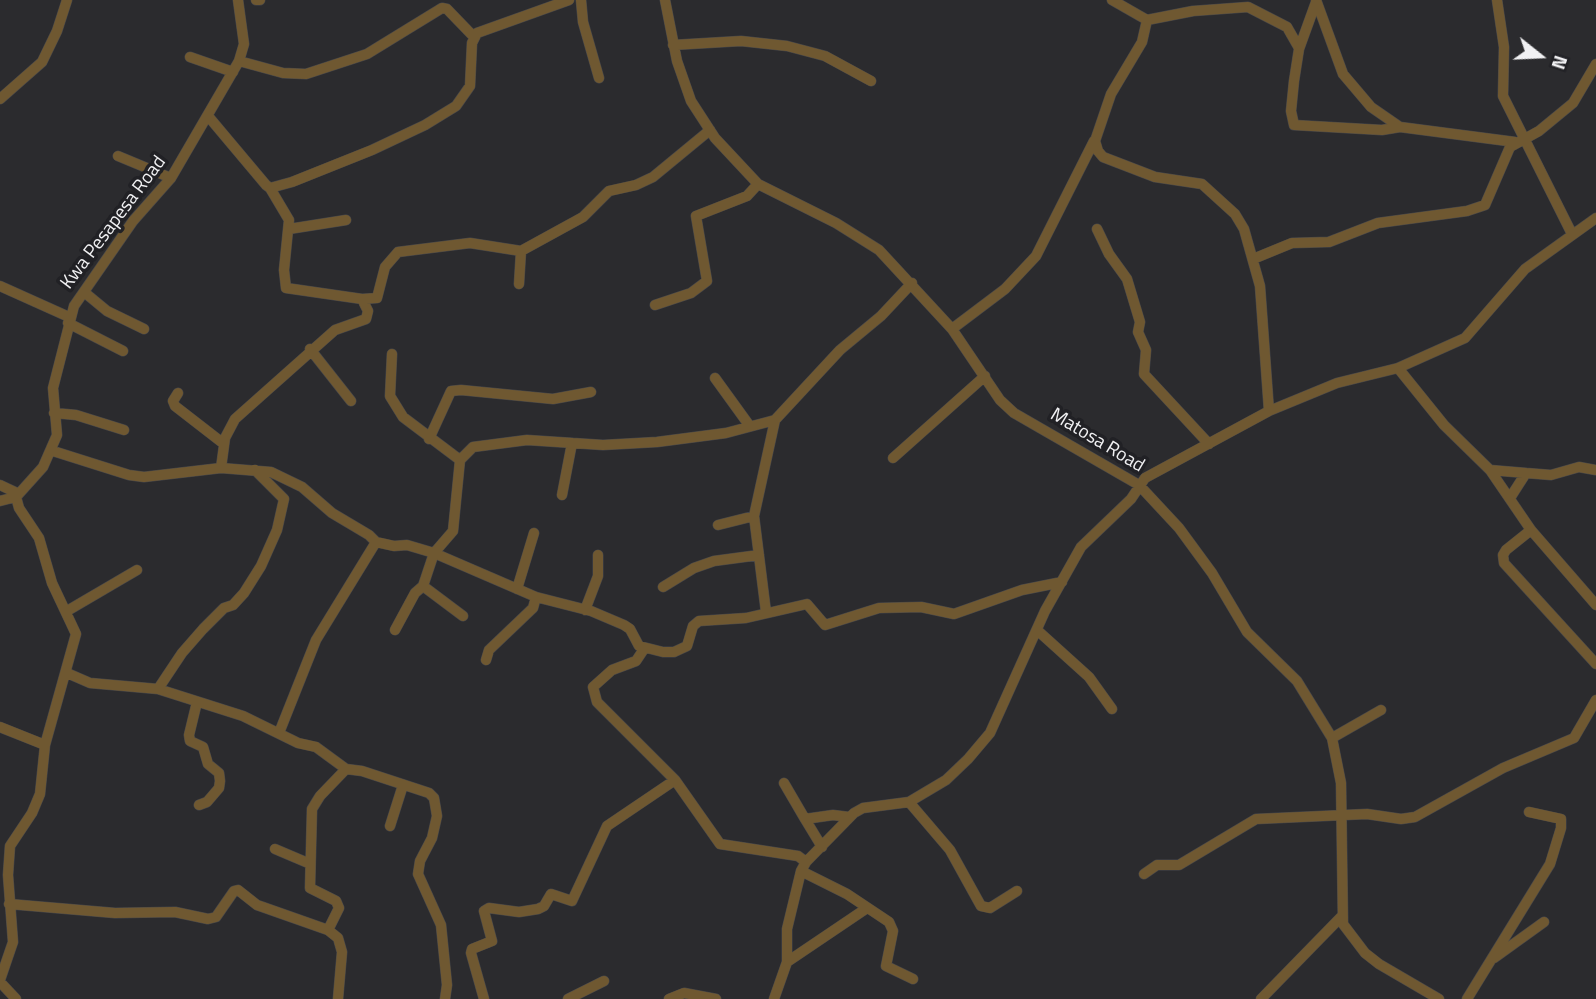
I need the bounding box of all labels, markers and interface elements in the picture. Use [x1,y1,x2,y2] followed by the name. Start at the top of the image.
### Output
[1505,21,1575,91] north arrow
[1545,52,1576,73] text: N
[56,152,172,294] street label: Kwa Pesapesa Road
[1046,404,1148,478] street label: Matosa Road

